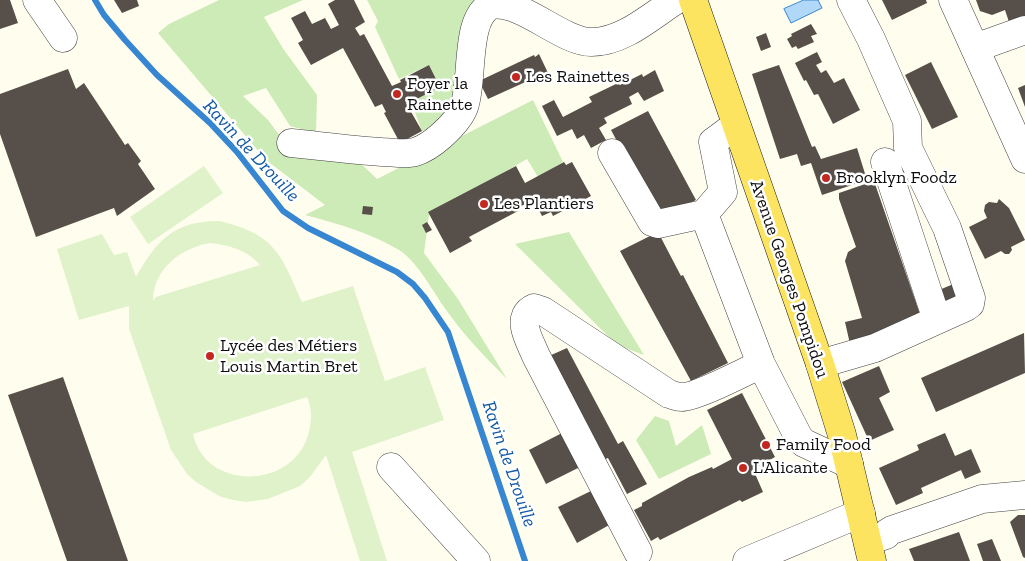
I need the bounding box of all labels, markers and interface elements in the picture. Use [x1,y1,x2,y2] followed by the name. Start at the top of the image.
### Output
[526,66,630,88] place label: Les Rainettes
[510,71,522,83] marker: Les Rainettes
[407,73,472,116] place label: Foyer la Rainette
[391,88,403,100] marker: Foyer la Rainette
[198,95,304,207] water label: Ravin de Drouille
[836,167,957,189] place label: Brooklyn Foodz
[820,172,832,184] marker: Brooklyn Foodz
[745,177,833,381] street label: Avenue Georges Pompidou
[494,193,594,215] place label: Les Plantiers
[478,198,490,210] marker: Les Plantiers
[220,335,358,378] place label: Lycée des Métiers Louis Martin Bret
[204,350,216,362] marker: Lycée des Métiers Louis Martin Bret
[477,398,541,530] water label: Ravin de Drouille
[776,434,871,456] place label: Family Food
[760,439,772,451] marker: Family Food
[753,457,828,479] place label: L'Alicante
[737,462,749,474] marker: L'Alicante

